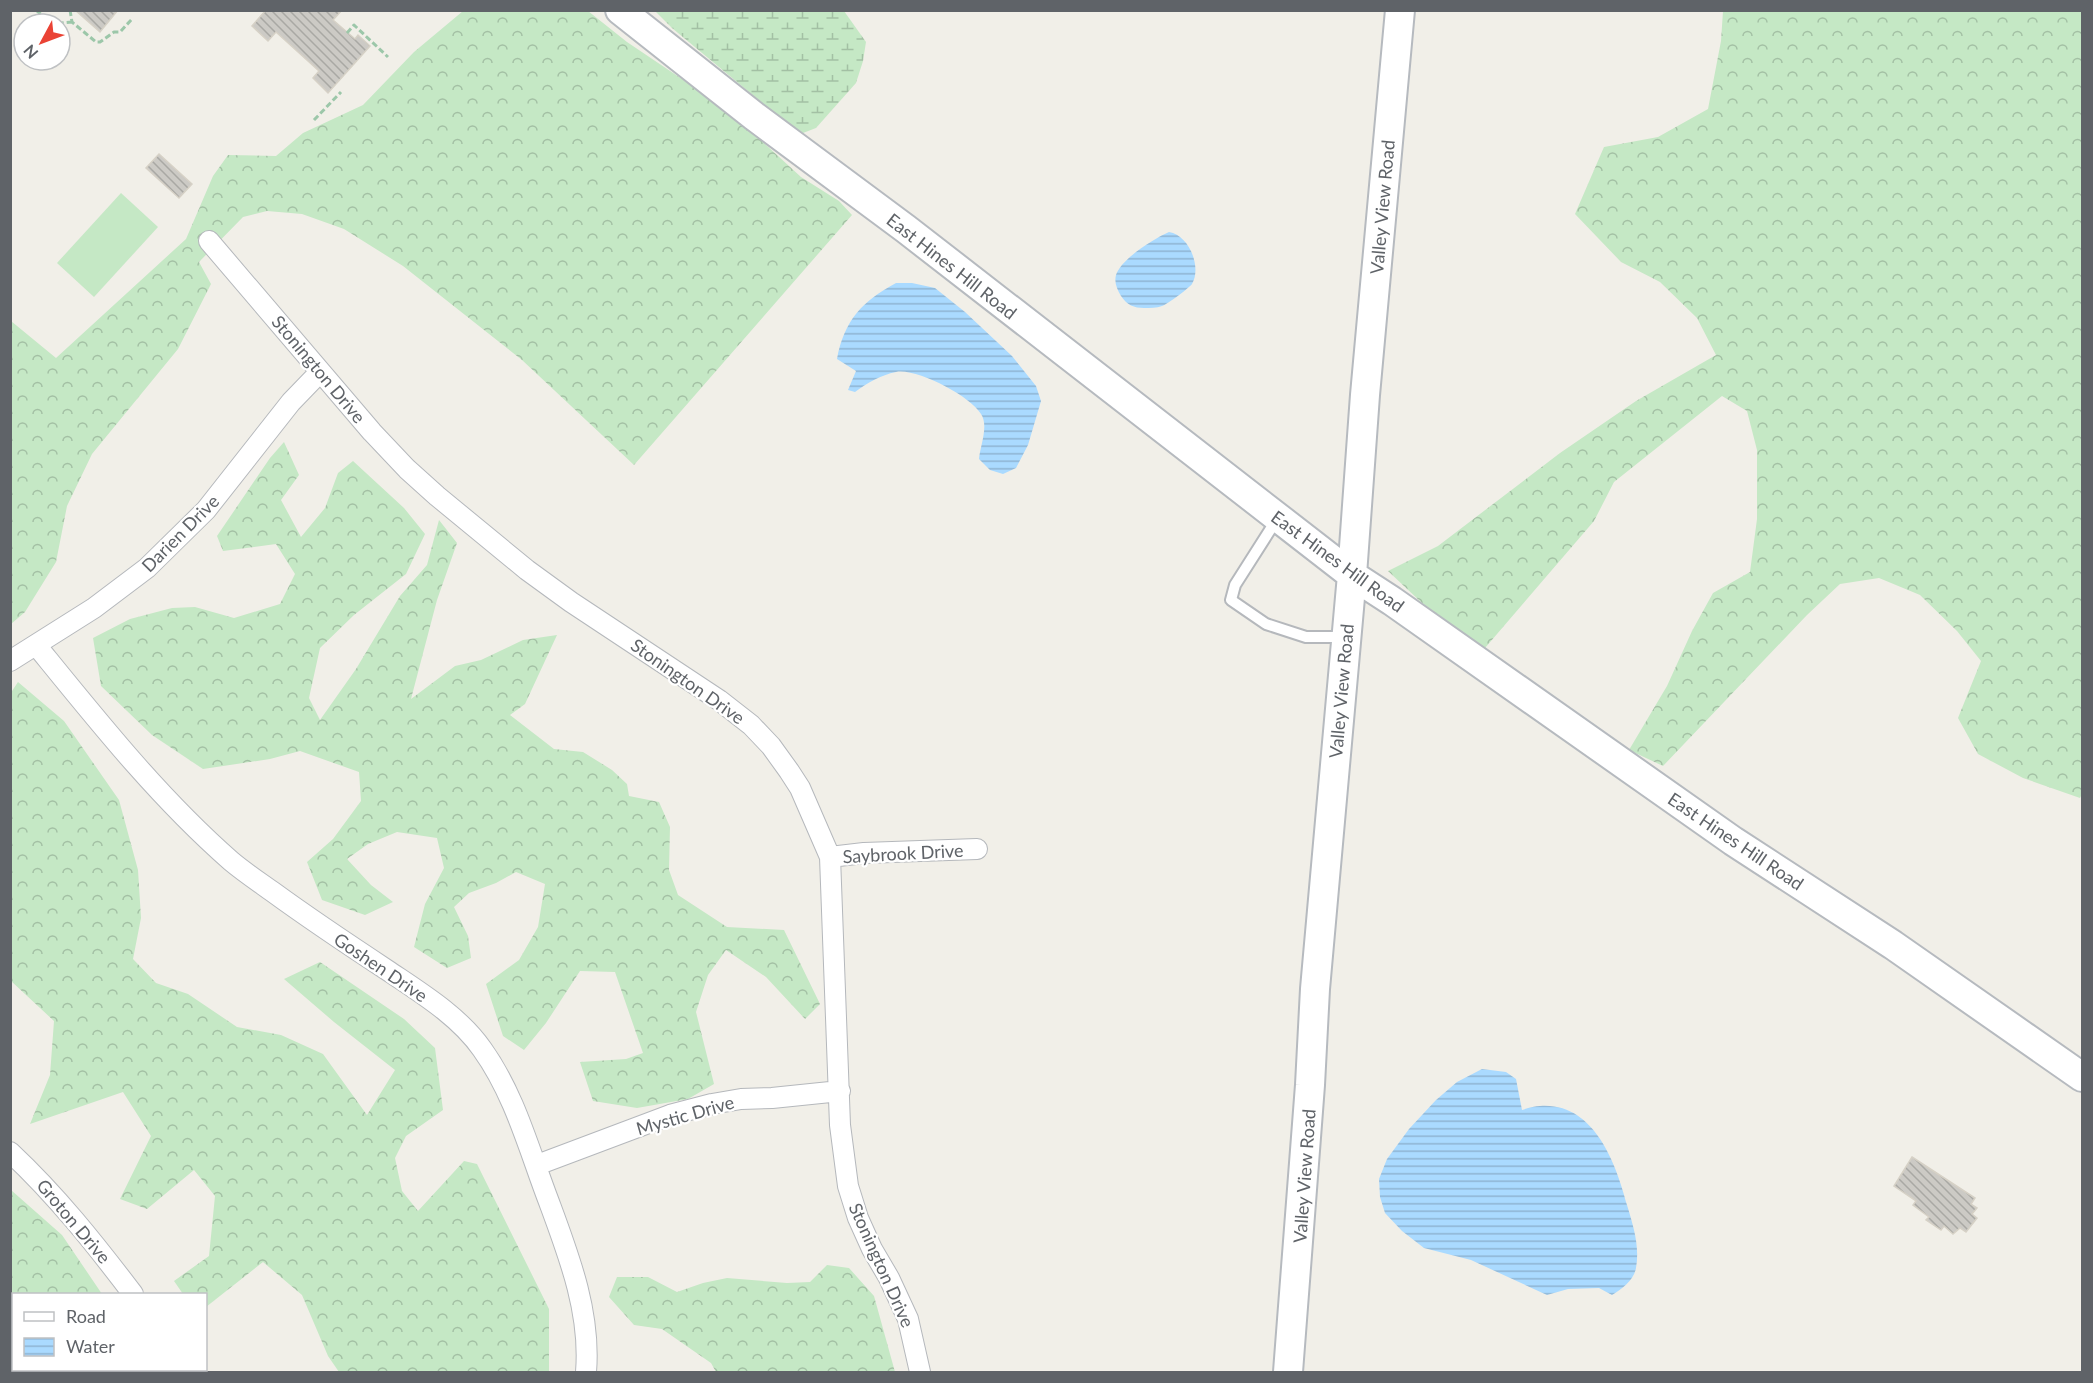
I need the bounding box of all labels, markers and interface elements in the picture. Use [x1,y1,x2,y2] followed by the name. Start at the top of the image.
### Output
[12,12,72,72] north arrow
[19,41,42,63] text: N
[1365,139,1399,275] street label: Valley View Road
[883,208,1021,324] street label: East Hines Hill Road
[268,311,370,427] street label: Stonington Drive
[137,490,223,576] street label: Darien Drive
[1267,505,1409,617] street label: East Hines Hill Road
[1324,623,1358,759] street label: Valley View Road
[627,634,749,728] street label: Stonington Drive
[1664,787,1808,895] street label: East Hines Hill Road
[842,839,964,867] street label: Saybrook Drive
[330,928,432,1006] street label: Goshen Drive
[634,1091,736,1139] street label: Mystic Drive
[1288,1108,1320,1244] street label: Valley View Road
[32,1174,116,1268] street label: Groton Drive
[845,1199,919,1331] street label: Stonington Drive
[12,1293,207,1371] legend
[66,1305,106,1327] text: Road
[66,1335,115,1357] text: Water

